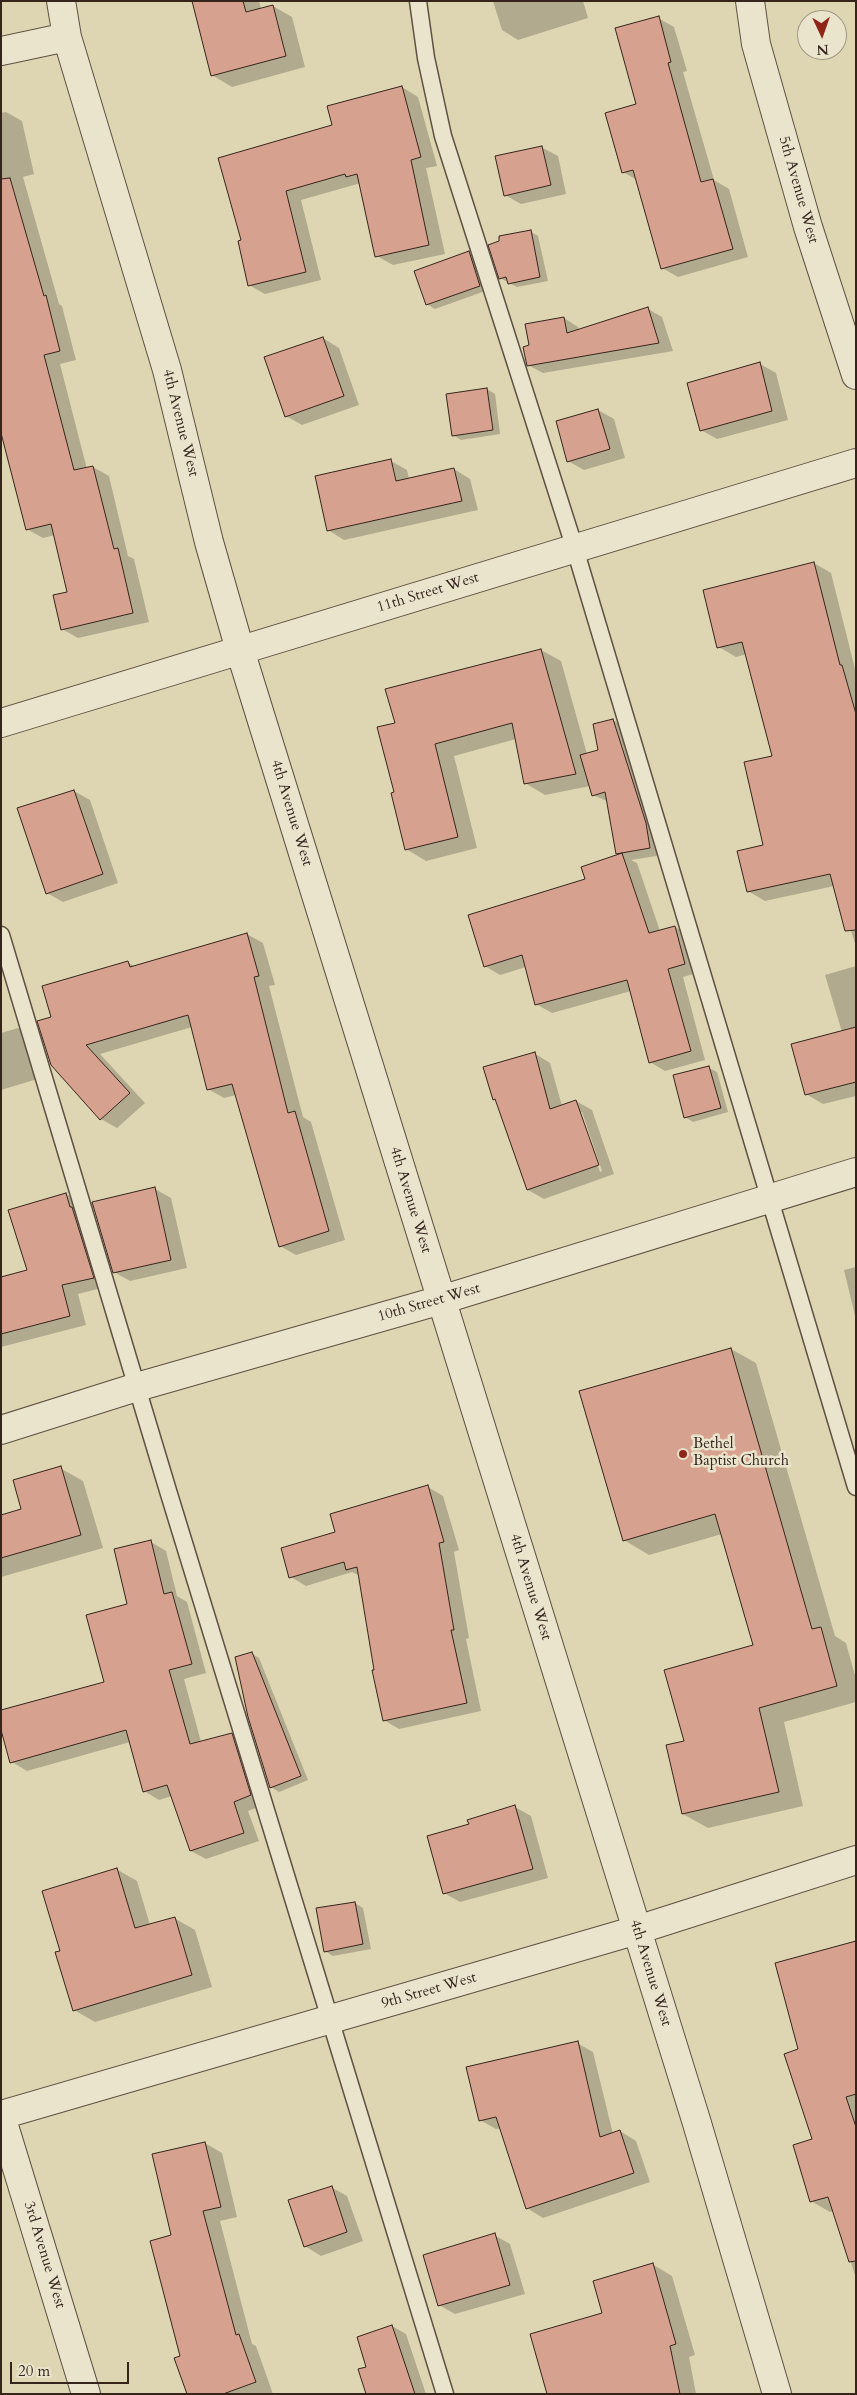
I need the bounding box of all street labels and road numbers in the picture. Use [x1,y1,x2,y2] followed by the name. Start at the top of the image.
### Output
[774,134,822,246] street label: 5th Avenue West
[158,367,202,479] street label: 4th Avenue West
[375,569,481,617] street label: 11th Street West
[266,758,316,868] street label: 4th Avenue West
[385,1145,435,1255] street label: 4th Avenue West
[376,1280,482,1326] street label: 10th Street West
[505,1532,555,1642] street label: 4th Avenue West
[625,1918,675,2028] street label: 4th Avenue West
[379,1969,479,2013] street label: 9th Street West
[19,2199,69,2311] street label: 3rd Avenue West

